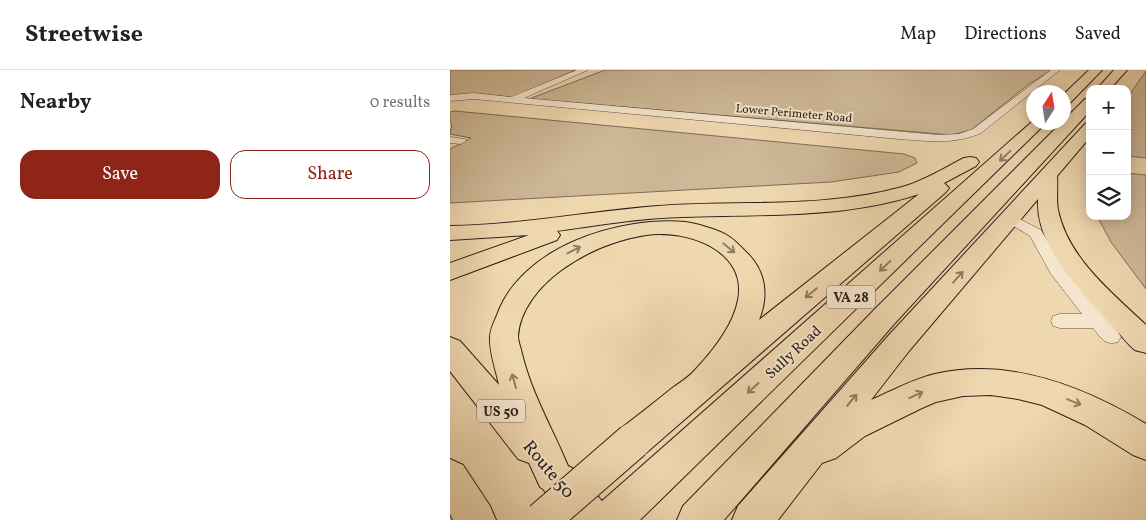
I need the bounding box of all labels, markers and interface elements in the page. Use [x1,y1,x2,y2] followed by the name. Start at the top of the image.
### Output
[25,18,143,52] text: Streetwise
[900,22,936,47] text: Map
[964,22,1047,47] text: Directions
[1075,22,1121,47] text: Saved
[1026,85,1071,130] north arrow
[1086,85,1131,220] map controls
[1086,85,1131,130] button: +
[20,88,91,117] text: Nearby
[370,92,430,114] text: 0 results
[735,101,853,127] street label: Lower Perimeter Road
[1086,130,1131,175] button: −
[20,150,220,199] button: Save
[230,150,430,199] button: Share
[998,150,1011,161] one-way arrow
[1086,175,1131,220] button: layers
[722,242,735,253] one-way arrow
[567,245,582,255] one-way arrow
[879,260,892,272] one-way arrow
[952,270,964,283] one-way arrow
[827,286,875,308] road number: VA 28
[805,287,818,298] one-way arrow
[761,321,827,385] street label: Sully Road
[508,373,518,389] one-way arrow
[747,382,760,394] one-way arrow
[908,390,923,400] one-way arrow
[846,393,857,406] one-way arrow
[1066,397,1081,407] one-way arrow
[477,400,525,422] road number: US 50
[516,435,580,505] street label: Route 50

